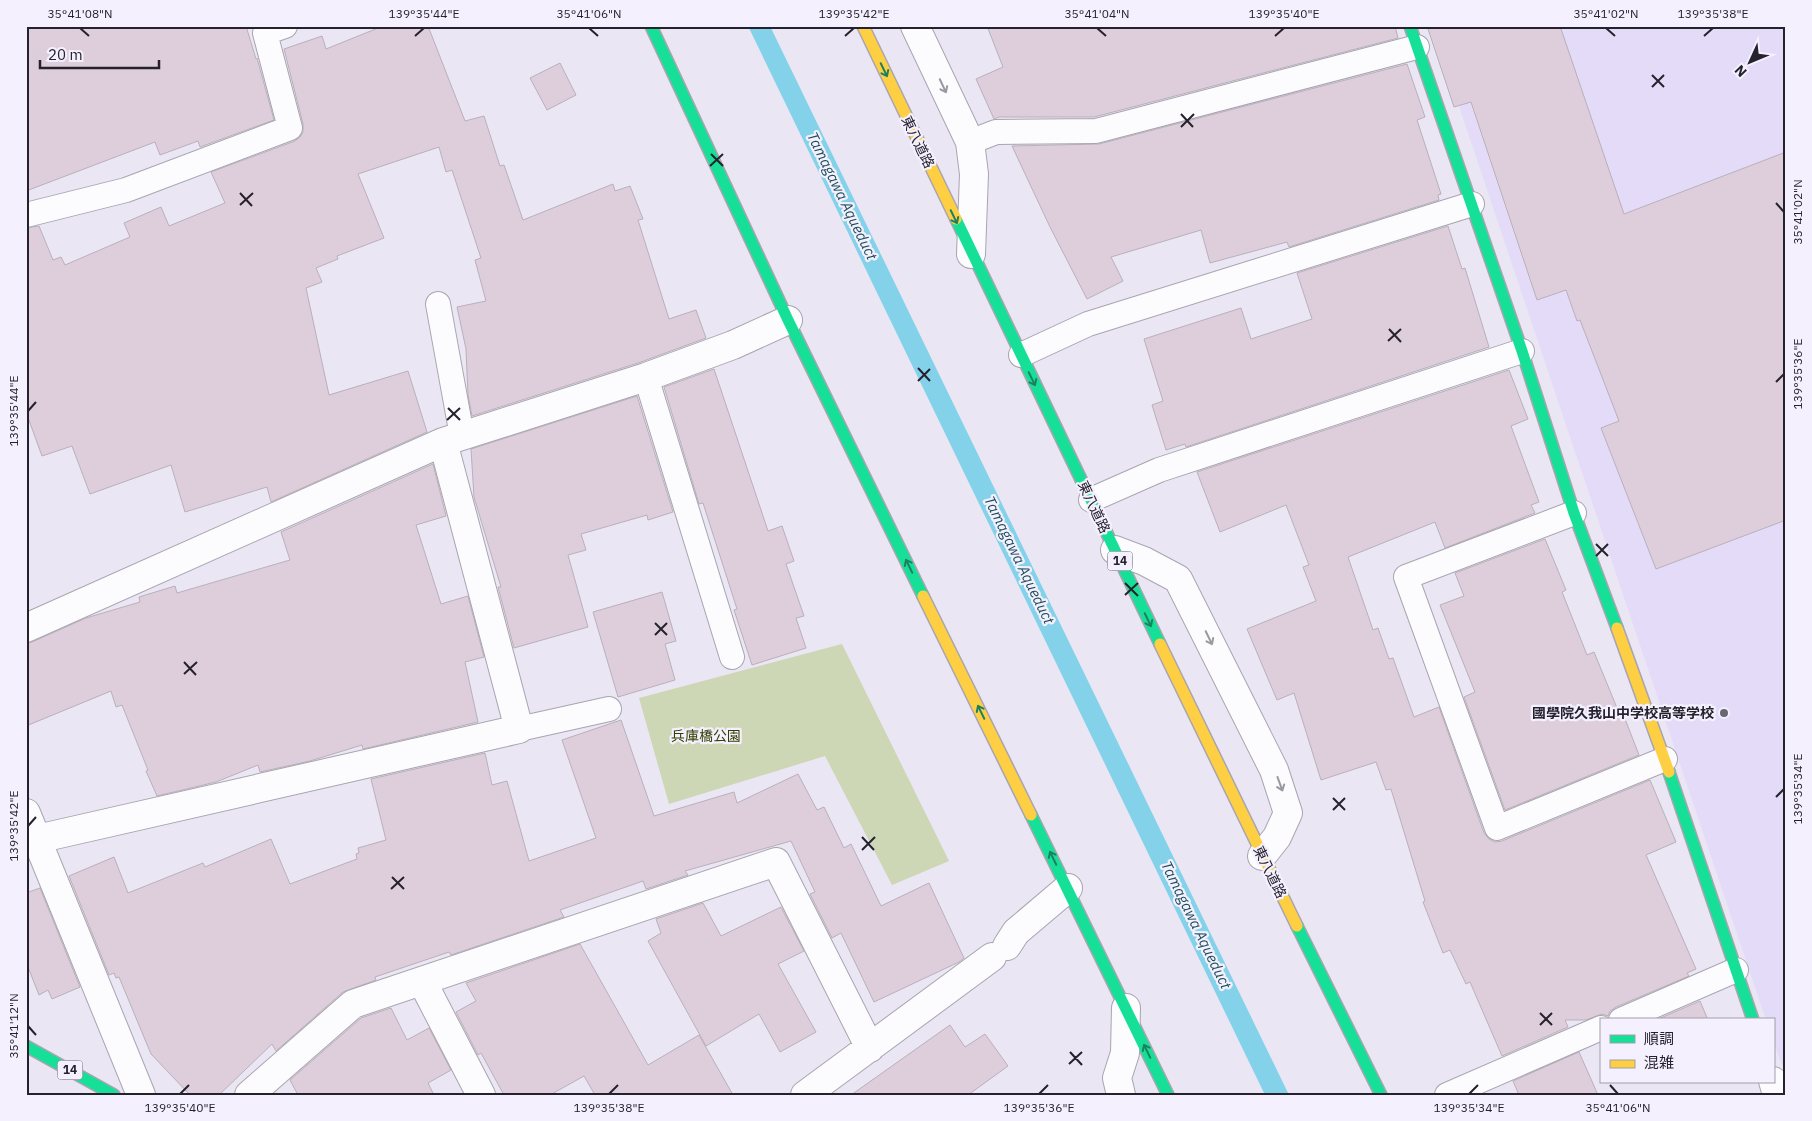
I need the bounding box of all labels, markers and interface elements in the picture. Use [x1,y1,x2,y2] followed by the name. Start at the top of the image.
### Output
[47,6,113,21] text: 35°41'08"N
[389,6,459,21] text: 139°35'44"E
[556,6,622,21] text: 35°41'06"N
[819,6,889,21] text: 139°35'42"E
[1064,6,1130,21] text: 35°41'04"N
[1249,6,1319,21] text: 139°35'40"E
[1573,6,1639,21] text: 35°41'02"N
[1678,6,1748,21] text: 139°35'38"E
[40,38,159,70] scale bar
[1724,38,1774,88] north arrow
[48,45,83,64] text: 20 m
[1731,61,1751,81] text: N
[879,62,889,77] one-way arrow
[939,78,949,93] one-way arrow
[898,113,938,171] street label: 東八道路
[803,129,882,264] water label: Tamagawa Aqueduct
[1790,179,1805,245] text: 35°41'02"N
[949,209,959,224] one-way arrow
[1790,339,1805,409] text: 139°35'36"E
[1028,371,1037,386] one-way arrow
[6,376,21,446] text: 139°35'44"E
[1074,478,1114,536] street label: 東八道路
[980,493,1059,628] water label: Tamagawa Aqueduct
[1108,552,1132,570] road number: 14
[904,559,913,574] one-way arrow
[1144,612,1154,627] one-way arrow
[1205,630,1214,645] one-way arrow
[1532,704,1714,722] place label: 國學院久我山中学校高等学校
[976,705,985,720] one-way arrow
[1718,707,1730,719] marker: 國學院久我山中学校高等学校
[671,727,741,745] park label: 兵庫橋公園
[1790,754,1805,824] text: 139°35'34"E
[1276,776,1285,791] one-way arrow
[6,791,21,861] text: 139°35'42"E
[1250,843,1290,901] street label: 東八道路
[1047,850,1057,865] one-way arrow
[1157,858,1236,993] water label: Tamagawa Aqueduct
[6,993,21,1059] text: 35°41'12"N
[1600,1018,1774,1084] legend
[1644,1029,1674,1048] text: 順調
[1141,1044,1151,1059] one-way arrow
[1644,1053,1674,1072] text: 混雑
[58,1060,82,1080] road number: 14
[145,1100,215,1115] text: 139°35'40"E
[574,1100,644,1115] text: 139°35'38"E
[1004,1100,1074,1115] text: 139°35'36"E
[1434,1100,1504,1115] text: 139°35'34"E
[1585,1100,1651,1115] text: 35°41'06"N

